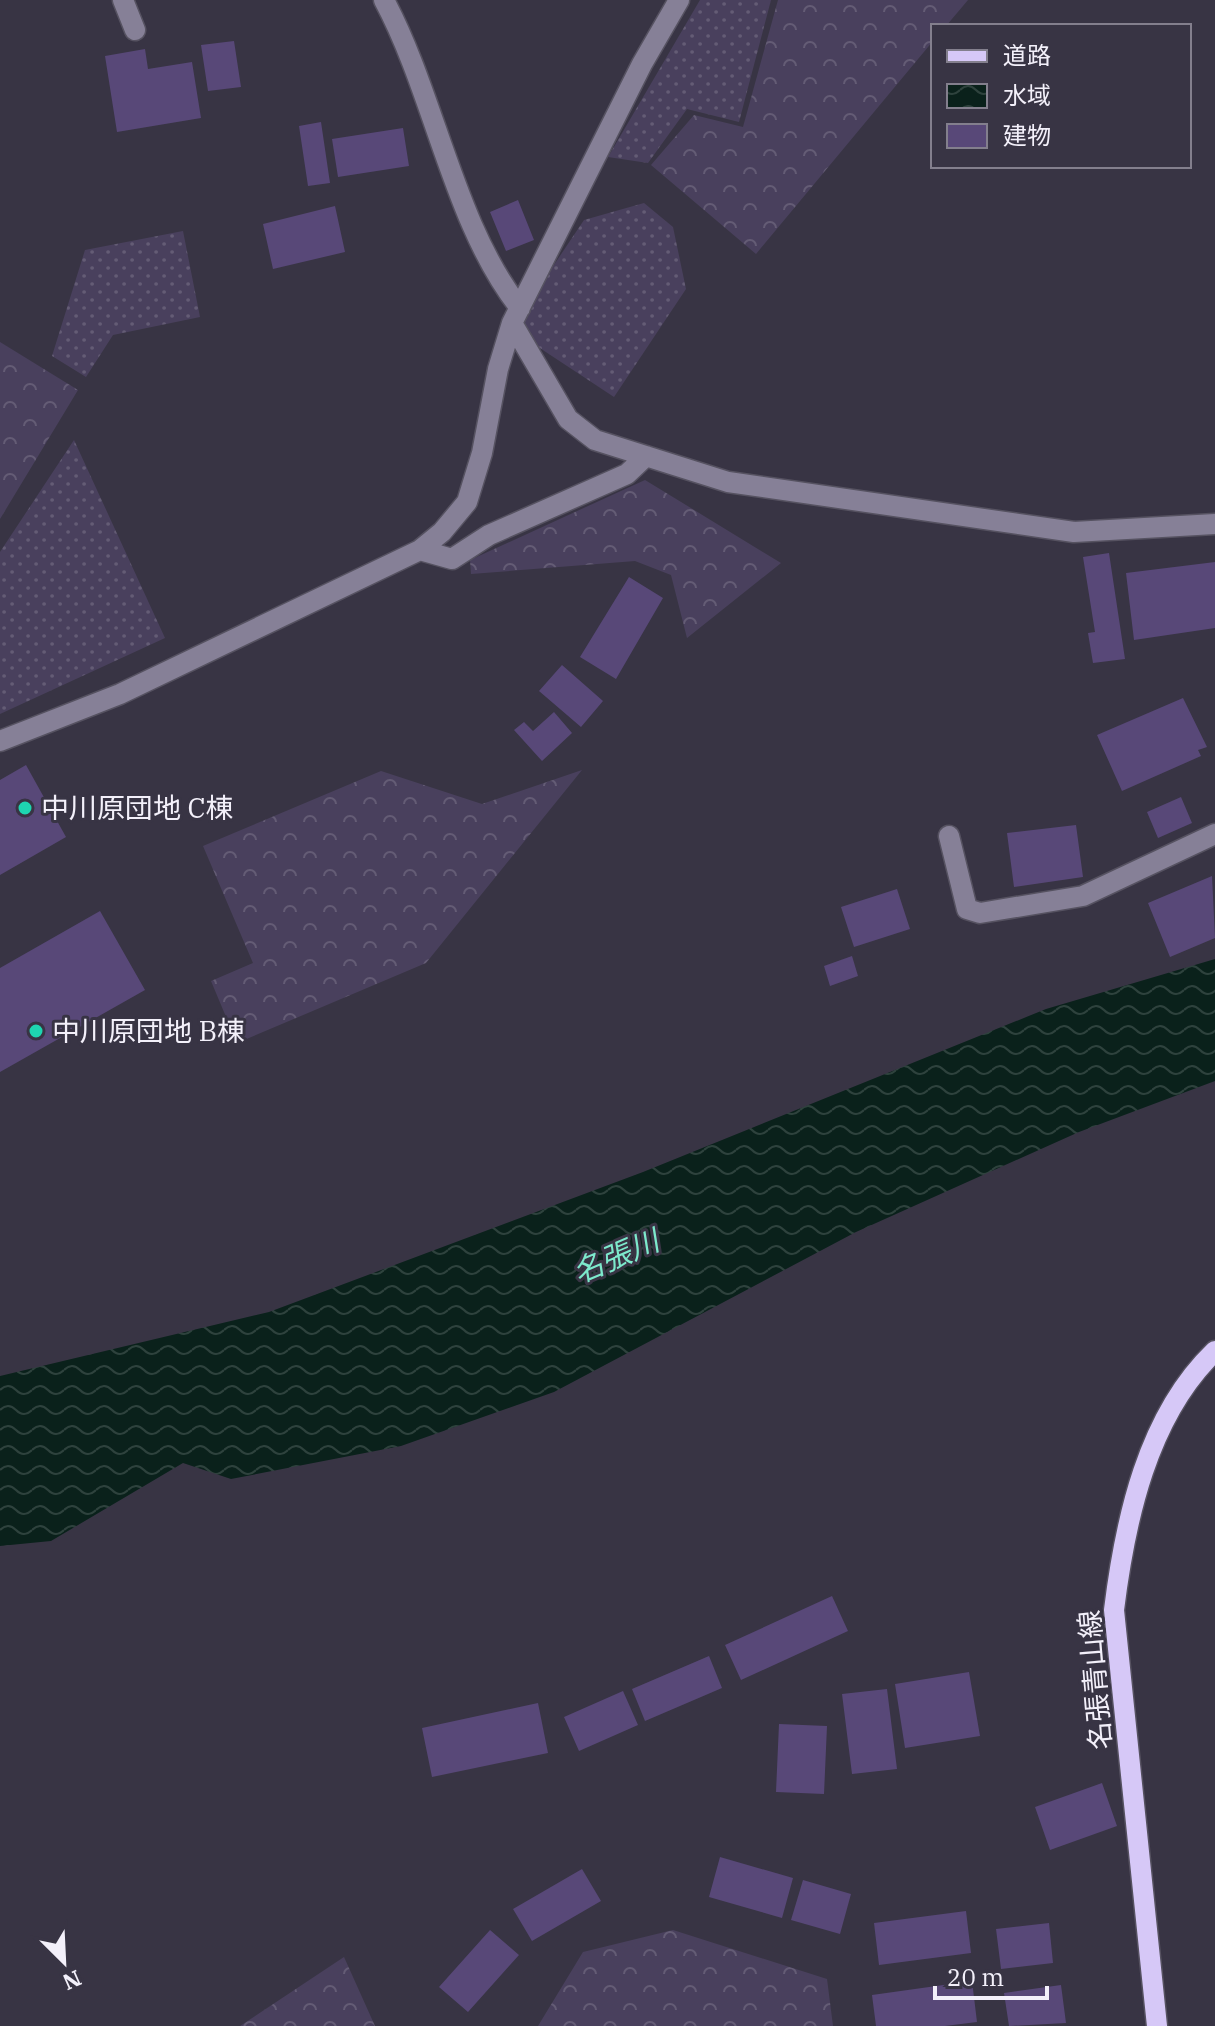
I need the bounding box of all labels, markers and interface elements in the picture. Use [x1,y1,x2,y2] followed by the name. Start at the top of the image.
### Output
[931,24,1191,168] legend
[1003,39,1051,71] text: 道路
[1003,79,1051,111] text: 水域
[1003,119,1051,151] text: 建物
[41,789,234,826] place label: 中川原団地 C棟
[16,799,34,817] marker: 中川原団地 C棟
[52,1012,245,1049] place label: 中川原団地 B棟
[27,1022,45,1040] marker: 中川原団地 B棟
[566,1219,667,1291] water label: 名張川
[1070,1609,1119,1751] street label: 名張青山線
[24,1922,104,2002] north arrow
[935,1950,1047,2000] scale bar
[947,1961,1004,1993] text: 20 m
[58,1964,86,1998] text: N

